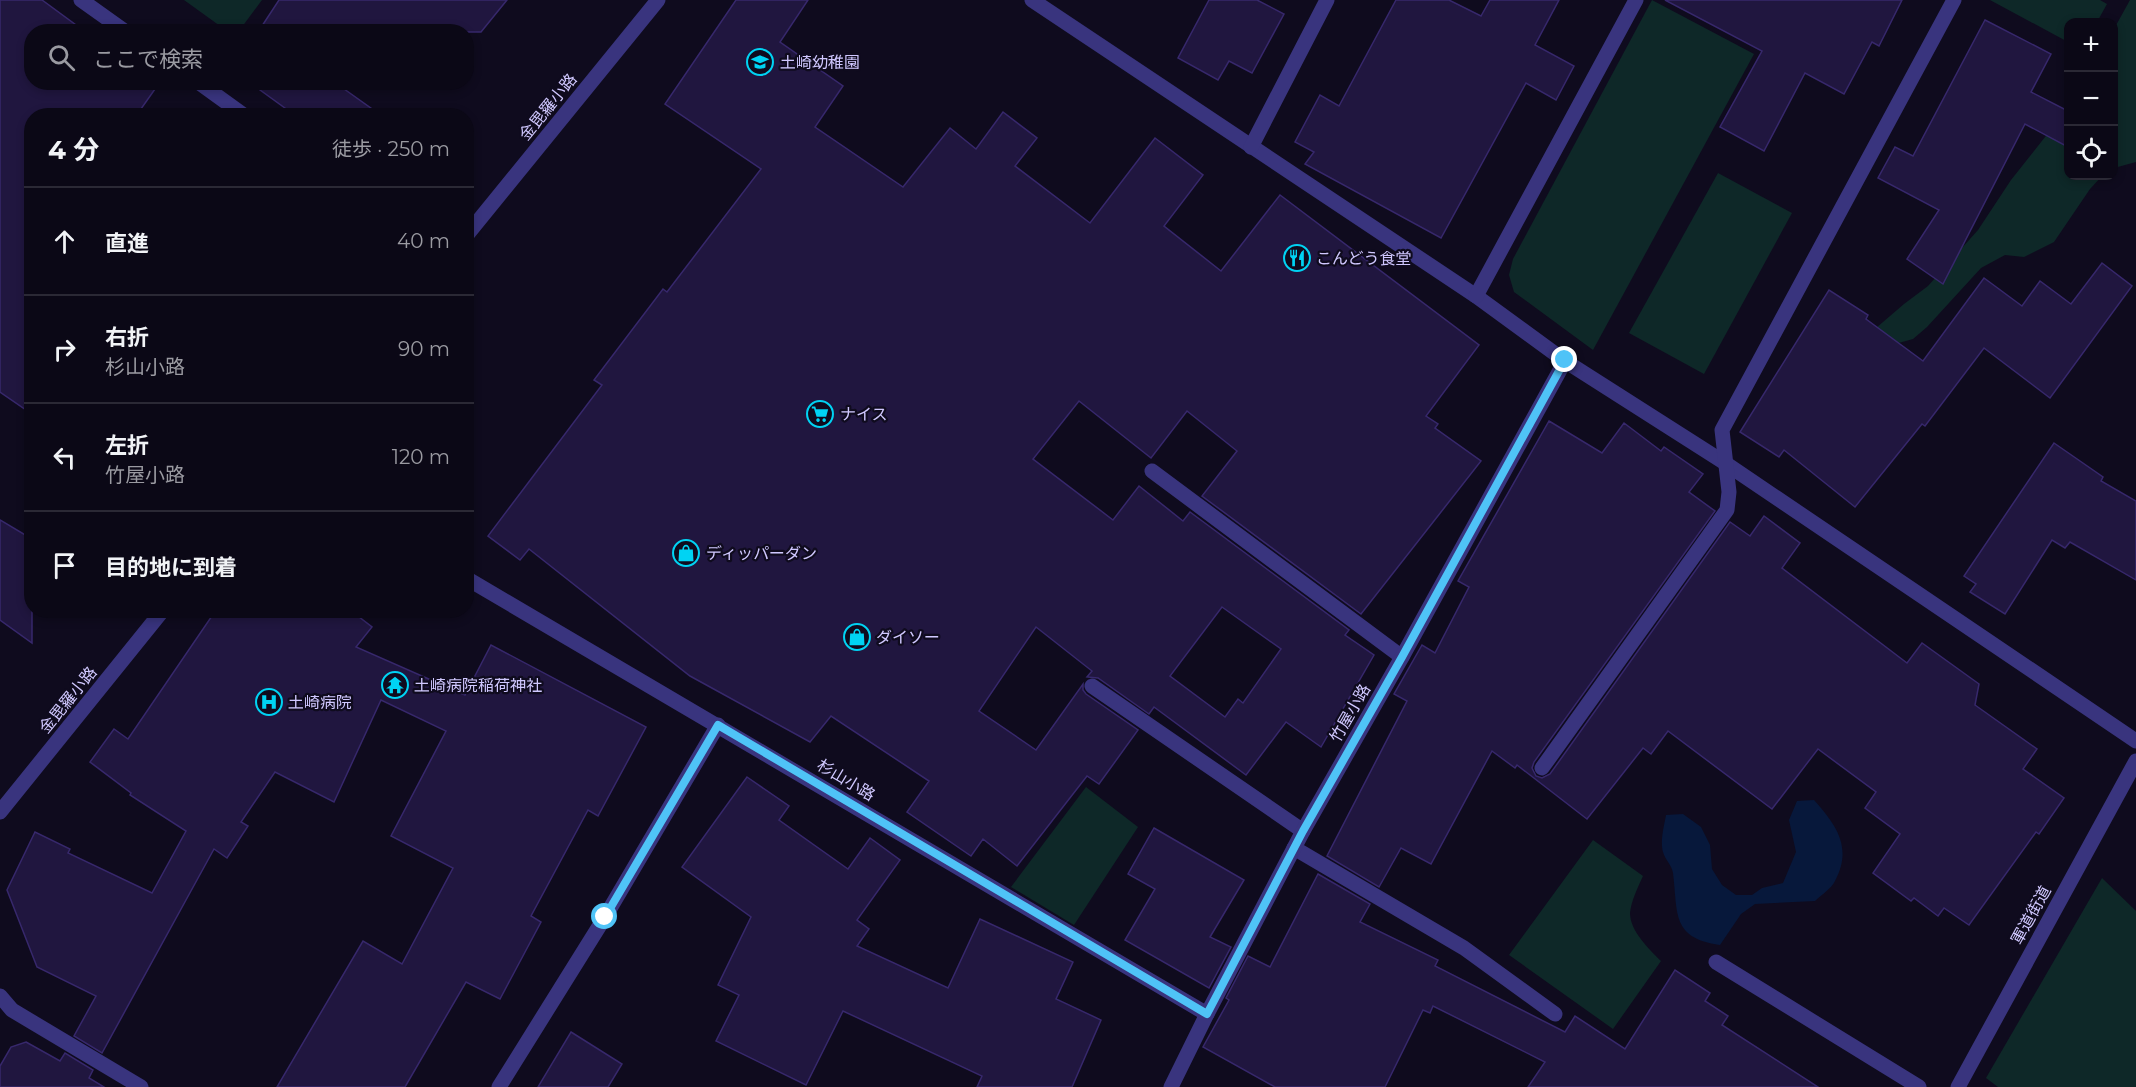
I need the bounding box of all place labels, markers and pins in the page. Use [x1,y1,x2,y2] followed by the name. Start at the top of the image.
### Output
[745,47,775,77] school or university icon: 土崎幼稚園
[780,53,860,72] place label: 土崎幼稚園
[1282,243,1312,273] restaurant icon: こんどう食堂
[1316,249,1412,268] place label: こんどう食堂
[805,399,835,429] supermarket icon: ナイス
[840,405,888,424] place label: ナイス
[671,538,701,568] shop icon: ディッパーダン
[706,544,817,563] place label: ディッパーダン
[842,622,872,652] shop icon: ダイソー
[876,628,940,647] place label: ダイソー
[380,670,410,700] temple icon: 土崎病院稲荷神社
[414,676,542,695] place label: 土崎病院稲荷神社
[254,687,284,717] hospital icon: 土崎病院
[288,693,352,712] place label: 土崎病院

